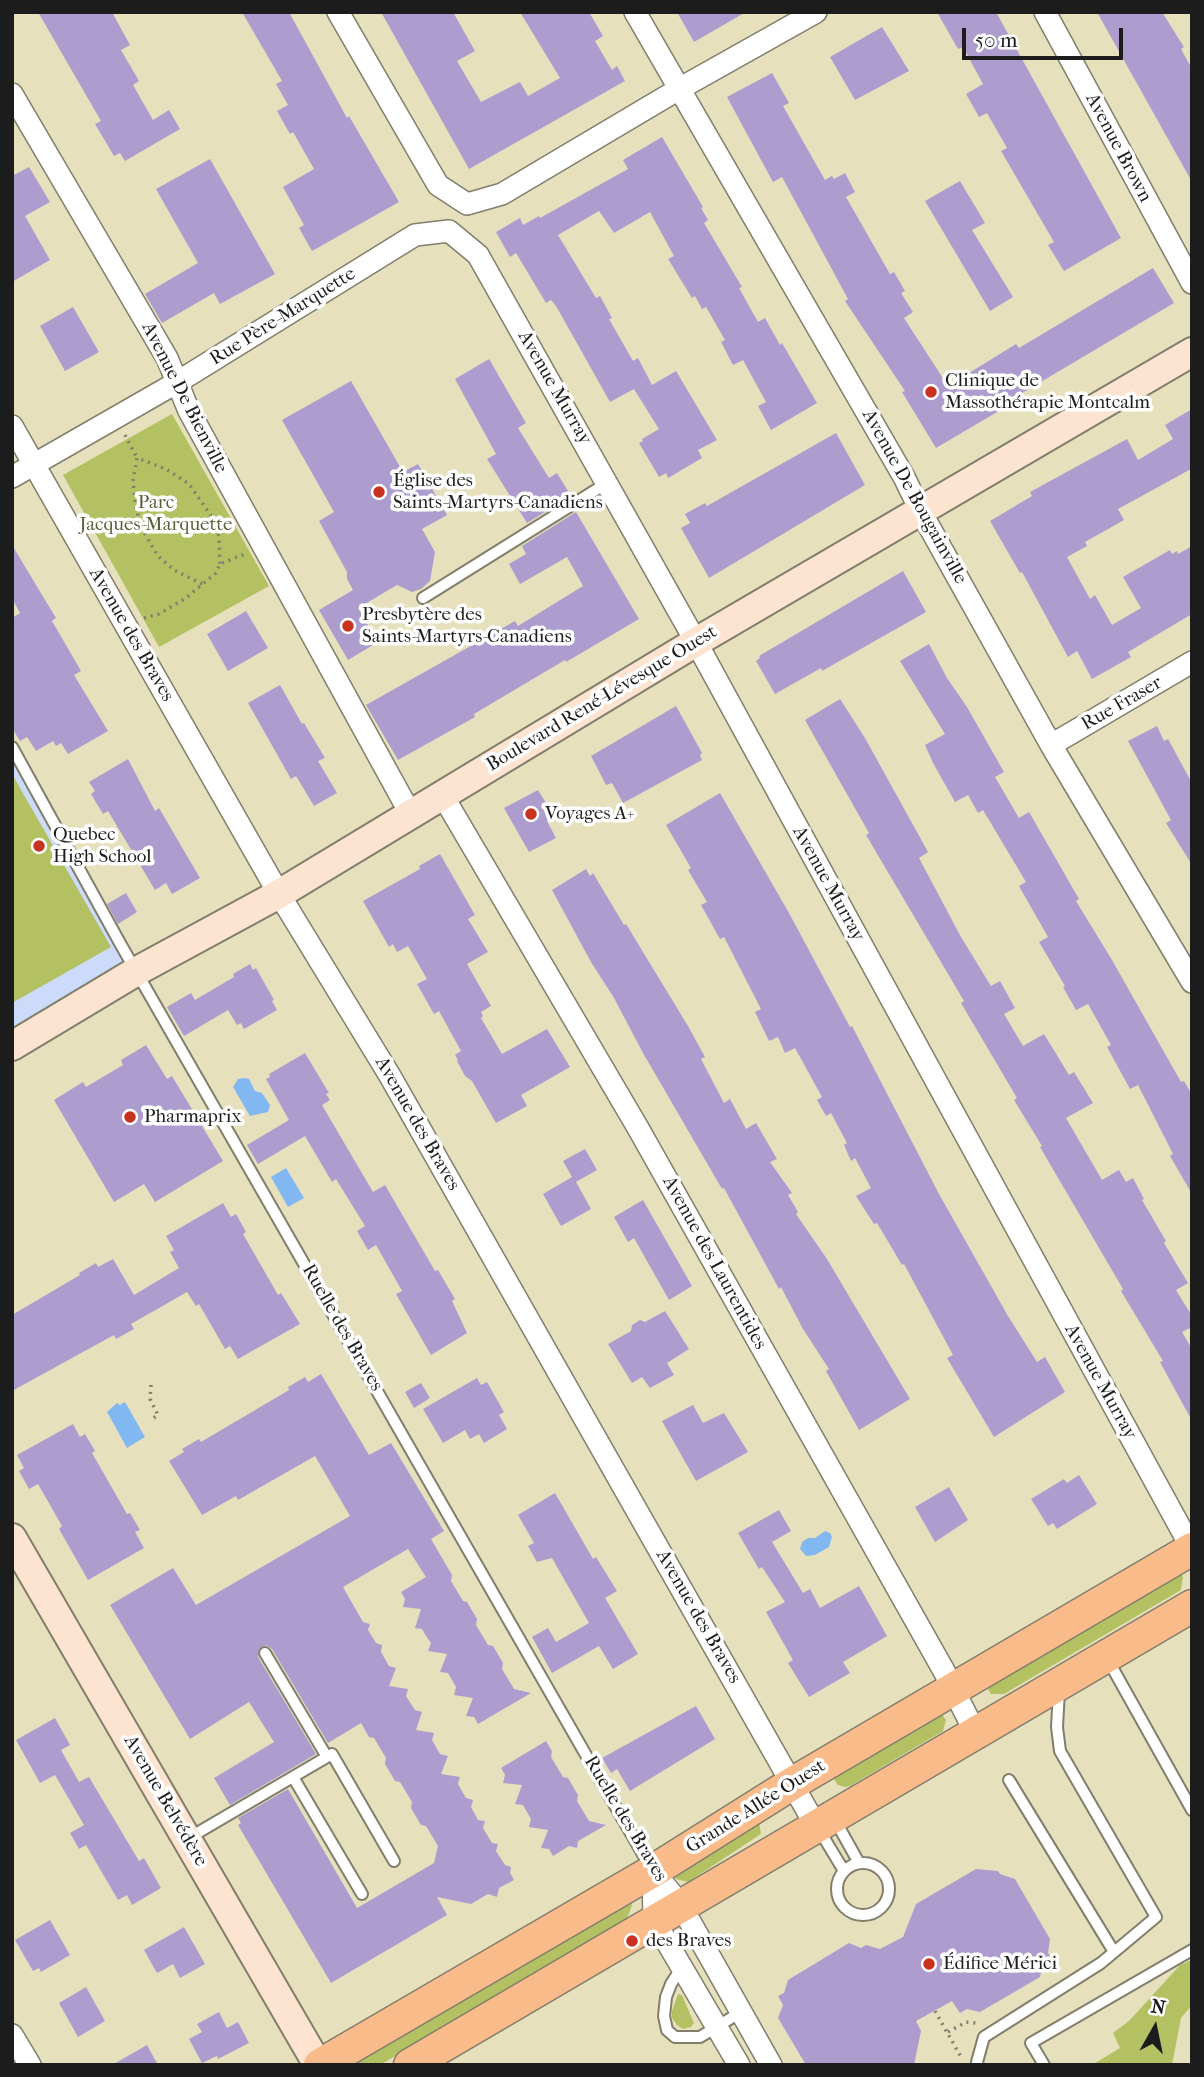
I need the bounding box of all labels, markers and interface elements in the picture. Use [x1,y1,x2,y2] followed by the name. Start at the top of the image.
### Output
[966,14,1127,58] scale bar
[975,28,1018,52] text: 50 m
[1080,90,1156,206] street label: Avenue Brown
[206,263,360,371] street label: Rue Père-Marquette
[136,319,232,477] street label: Avenue De Bienville
[512,327,596,449] street label: Avenue Murray
[945,370,1150,414] place label: Clinique de Massothérapie Montcalm
[923,384,939,400] marker: Clinique de Massothérapie Montcalm
[856,406,972,588] street label: Avenue De Bougainville
[393,470,603,514] place label: Église des Saints-Martyrs-Canadiens
[371,484,387,500] marker: Église des Saints-Martyrs-Canadiens
[80,492,232,536] park label: Parc Jacques-Marquette
[83,564,179,706] street label: Avenue des Braves
[362,604,572,648] place label: Presbytère des Saints-Martyrs-Canadiens
[340,618,356,634] marker: Presbytère des Saints-Martyrs-Canadiens
[483,621,721,777] street label: Boulevard René-Lévesque Ouest
[1078,672,1166,736] street label: Rue Fraser
[545,803,635,825] place label: Voyages A+
[523,806,539,822] marker: Voyages A+
[787,822,869,946] street label: Avenue Murray
[53,824,152,868] place label: Quebec High School
[31,838,47,854] marker: Quebec High School
[369,1053,465,1195] street label: Avenue des Braves
[144,1106,241,1128] place label: Pharmaprix
[122,1109,138,1125] marker: Pharmaprix
[657,1172,771,1354] street label: Avenue des Laurentides
[296,1261,388,1395] street label: Ruelle des Braves
[1059,1320,1141,1444] street label: Avenue Murray
[650,1546,746,1688] street label: Avenue des Braves
[118,1731,212,1871] street label: Avenue Belvédère
[579,1752,671,1886] street label: Ruelle des Braves
[682,1755,830,1859] street label: Grande Allée Ouest
[646,1930,731,1952] place label: des Braves
[624,1933,640,1949] marker: des Braves
[943,1953,1057,1975] place label: Édifice Mérici
[921,1956,937,1972] marker: Édifice Mérici
[1120,1993,1190,2063] north arrow
[1149,1995,1167,2019] text: N

